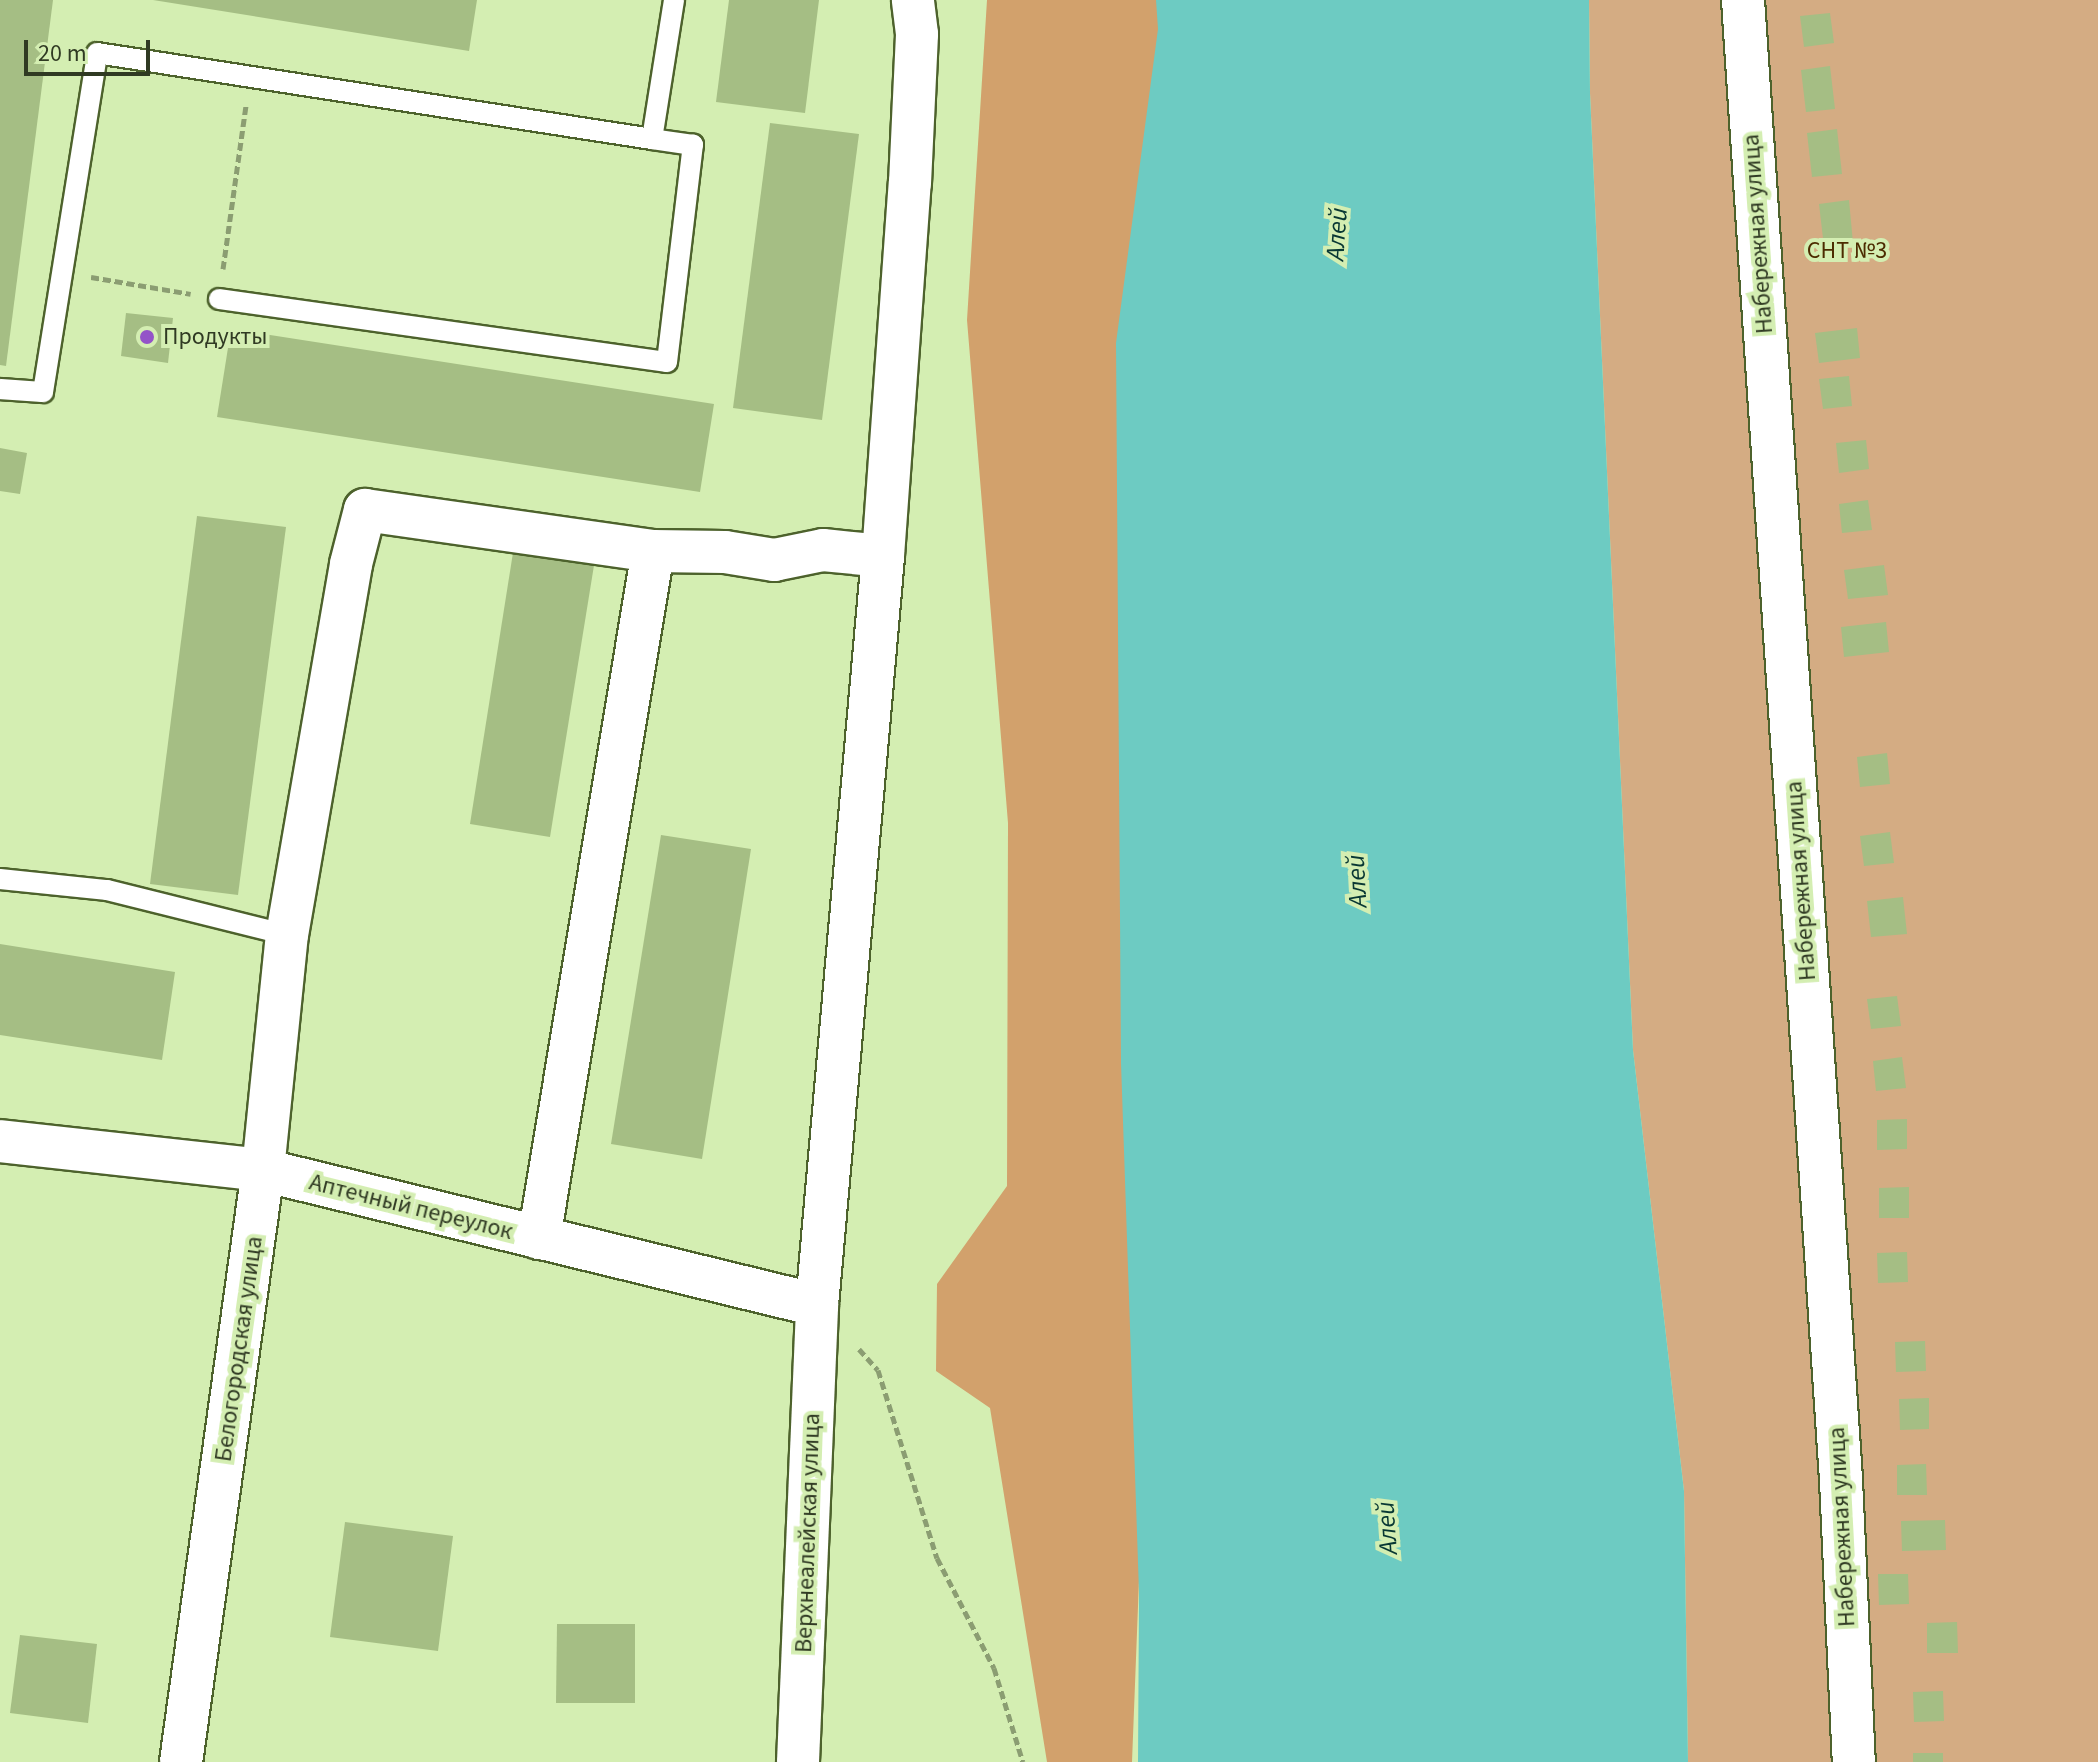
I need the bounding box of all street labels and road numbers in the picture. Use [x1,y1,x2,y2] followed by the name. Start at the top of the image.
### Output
[1737,133,1779,335] street label: Набережная улица
[1780,780,1822,982] street label: Набережная улица
[306,1168,516,1246] street label: Аптечный переулок
[209,1234,269,1464] street label: Белогородская улица
[789,1413,827,1653] street label: Верхнеалейская улица
[1822,1426,1862,1628] street label: Набережная улица

